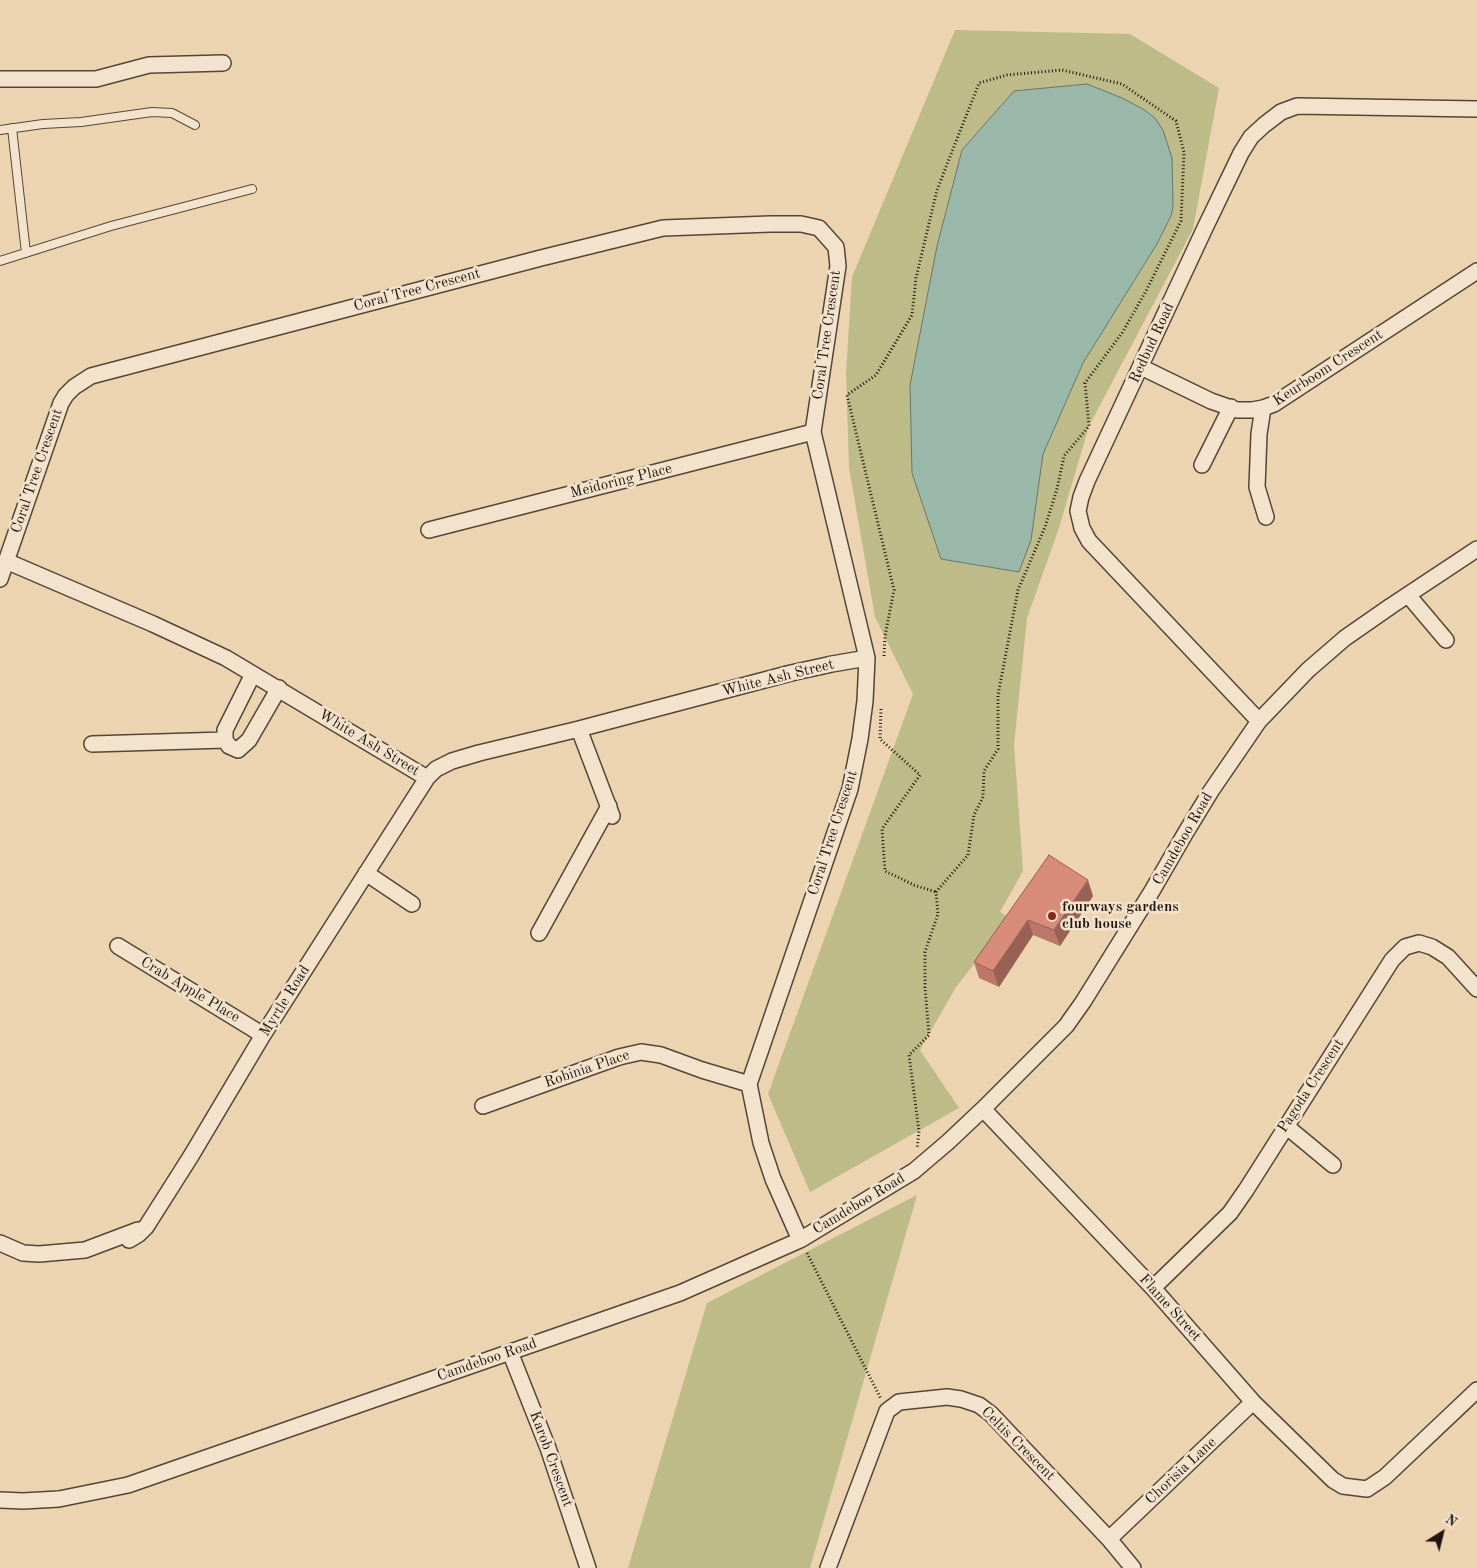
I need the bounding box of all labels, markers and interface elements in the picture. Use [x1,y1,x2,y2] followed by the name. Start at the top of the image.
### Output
[352,264,482,316] street label: Coral Tree Crescent
[809,269,845,401] street label: Coral Tree Crescent
[1126,300,1178,386] street label: Redbud Road
[1270,326,1386,410] street label: Keurboom Crescent
[7,406,67,536] street label: Coral Tree Crescent
[568,460,674,502] street label: Meidoring Place
[720,655,836,701] street label: White Ash Street
[315,706,423,780] street label: White Ash Street
[804,768,862,898] street label: Coral Tree Crescent
[1149,789,1217,889] street label: Camdeboo Road
[1062,898,1179,933] place label: fourways gardens club house
[1046,910,1058,922] marker: fourways gardens club house
[137,953,243,1027] street label: Crab Apple Place
[256,962,314,1040] street label: Myrtle Road
[1274,1036,1348,1136] street label: Pagoda Crescent
[542,1046,632,1092] street label: Robinia Place
[810,1169,908,1239] street label: Camdeboo Road
[1135,1271,1205,1345] street label: Flame Street
[435,1335,539,1385] street label: Camdeboo Road
[977,1403,1059,1485] street label: Celtis Crescent
[525,1409,577,1509] street label: Karob Crescent
[1142,1434,1220,1508] street label: Chorisia Lane
[1417,1508,1467,1558] north arrow
[1442,1512,1459,1530] text: N

